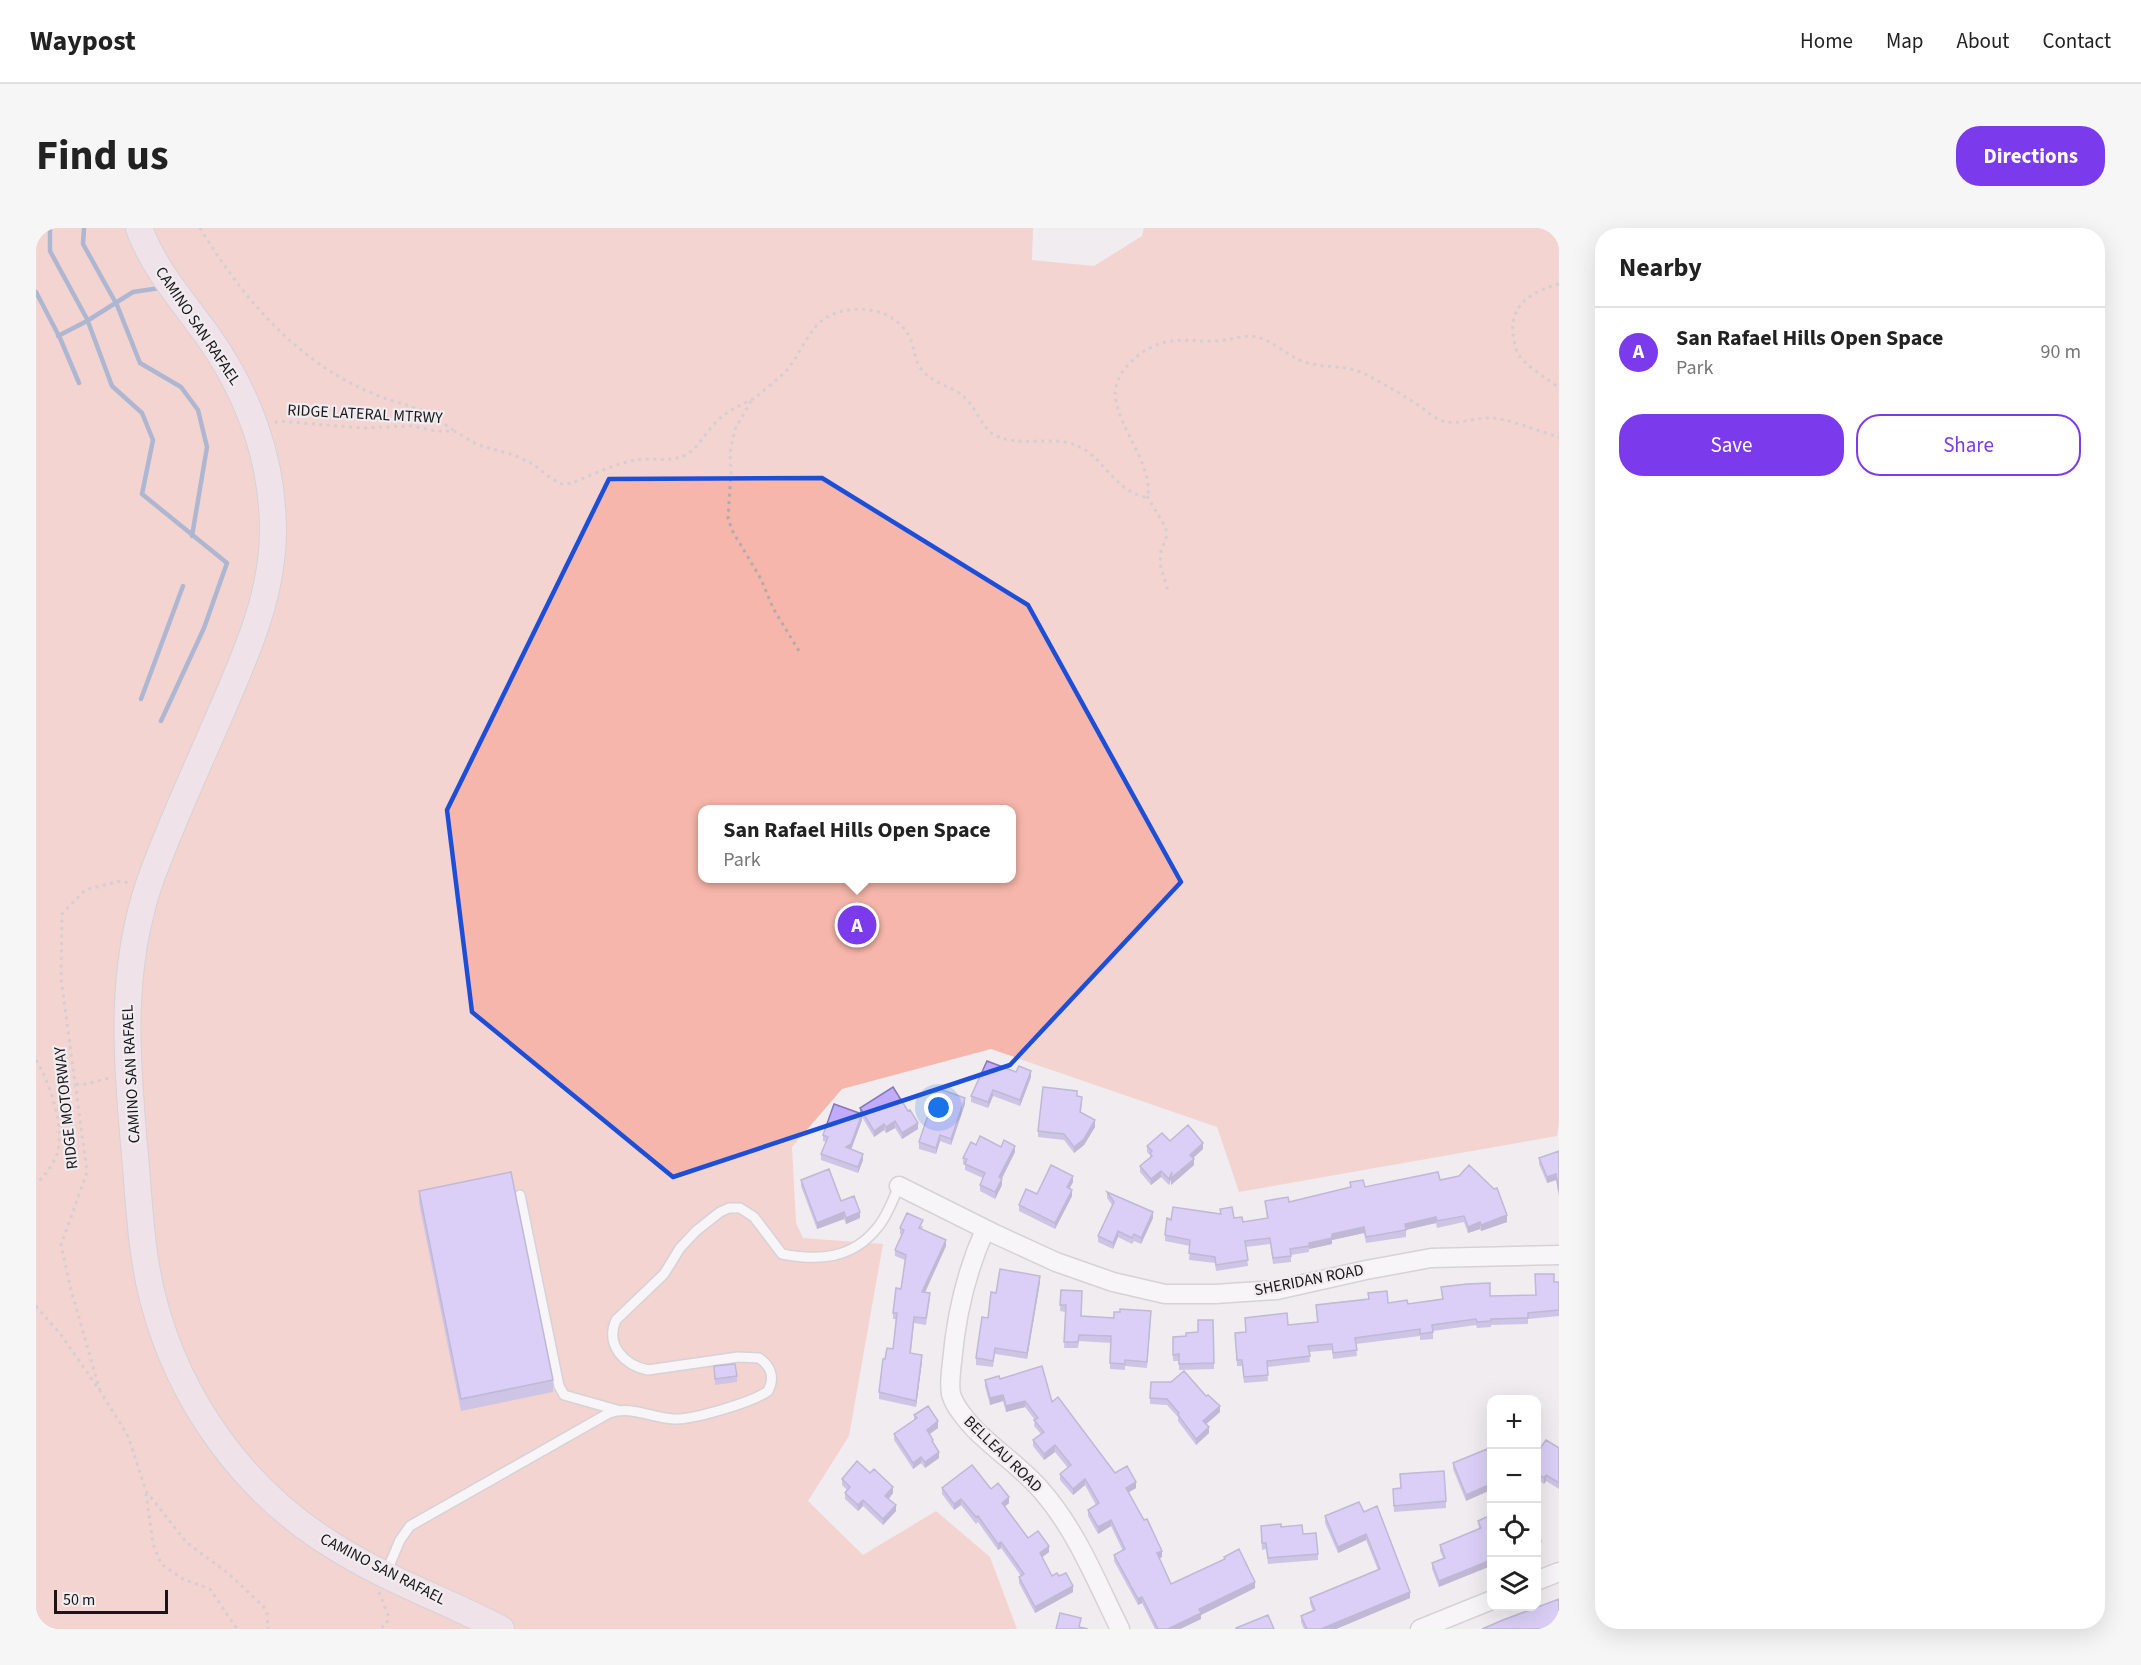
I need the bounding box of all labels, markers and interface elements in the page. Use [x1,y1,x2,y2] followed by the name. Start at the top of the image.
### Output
[30,21,136,61] text: Waypost
[1800,26,1853,56] text: Home
[1886,26,1924,56] text: Map
[1957,26,2009,56] text: About
[2042,26,2111,56] text: Contact
[36,126,169,186] text: Find us
[1956,126,2105,186] button: Directions
[1619,249,1702,286] text: Nearby
[150,262,246,390] street label: CAMINO SAN RAFAEL
[1676,322,1943,354] text: San Rafael Hills Open Space
[1633,338,1644,366] text: A
[2041,338,2081,366] text: 90 m
[1676,354,1713,382] text: Park
[287,399,444,429] street label: RIDGE LATERAL MTRWY
[1619,414,1844,476] button: Save
[1856,414,2081,476] button: Share
[698,805,1016,883] popup
[723,814,991,846] text: San Rafael Hills Open Space
[723,846,761,874] text: Park
[838,902,876,948] pin: A
[116,1004,146,1144] street label: CAMINO SAN RAFAEL
[49,1045,83,1170] street label: RIDGE MOTORWAY
[924,1093,953,1122] your location
[1253,1259,1366,1301] street label: SHERIDAN ROAD
[1487,1395,1541,1611] map controls
[1487,1395,1541,1449] button: +
[959,1411,1047,1497] street label: BELLEAU ROAD
[1487,1449,1541,1503] button: −
[1487,1503,1541,1557] button: locate
[316,1528,450,1610] street label: CAMINO SAN RAFAEL
[1487,1557,1541,1611] button: layers
[54,1587,168,1614] scale bar
[63,1589,95,1611] text: 50 m

